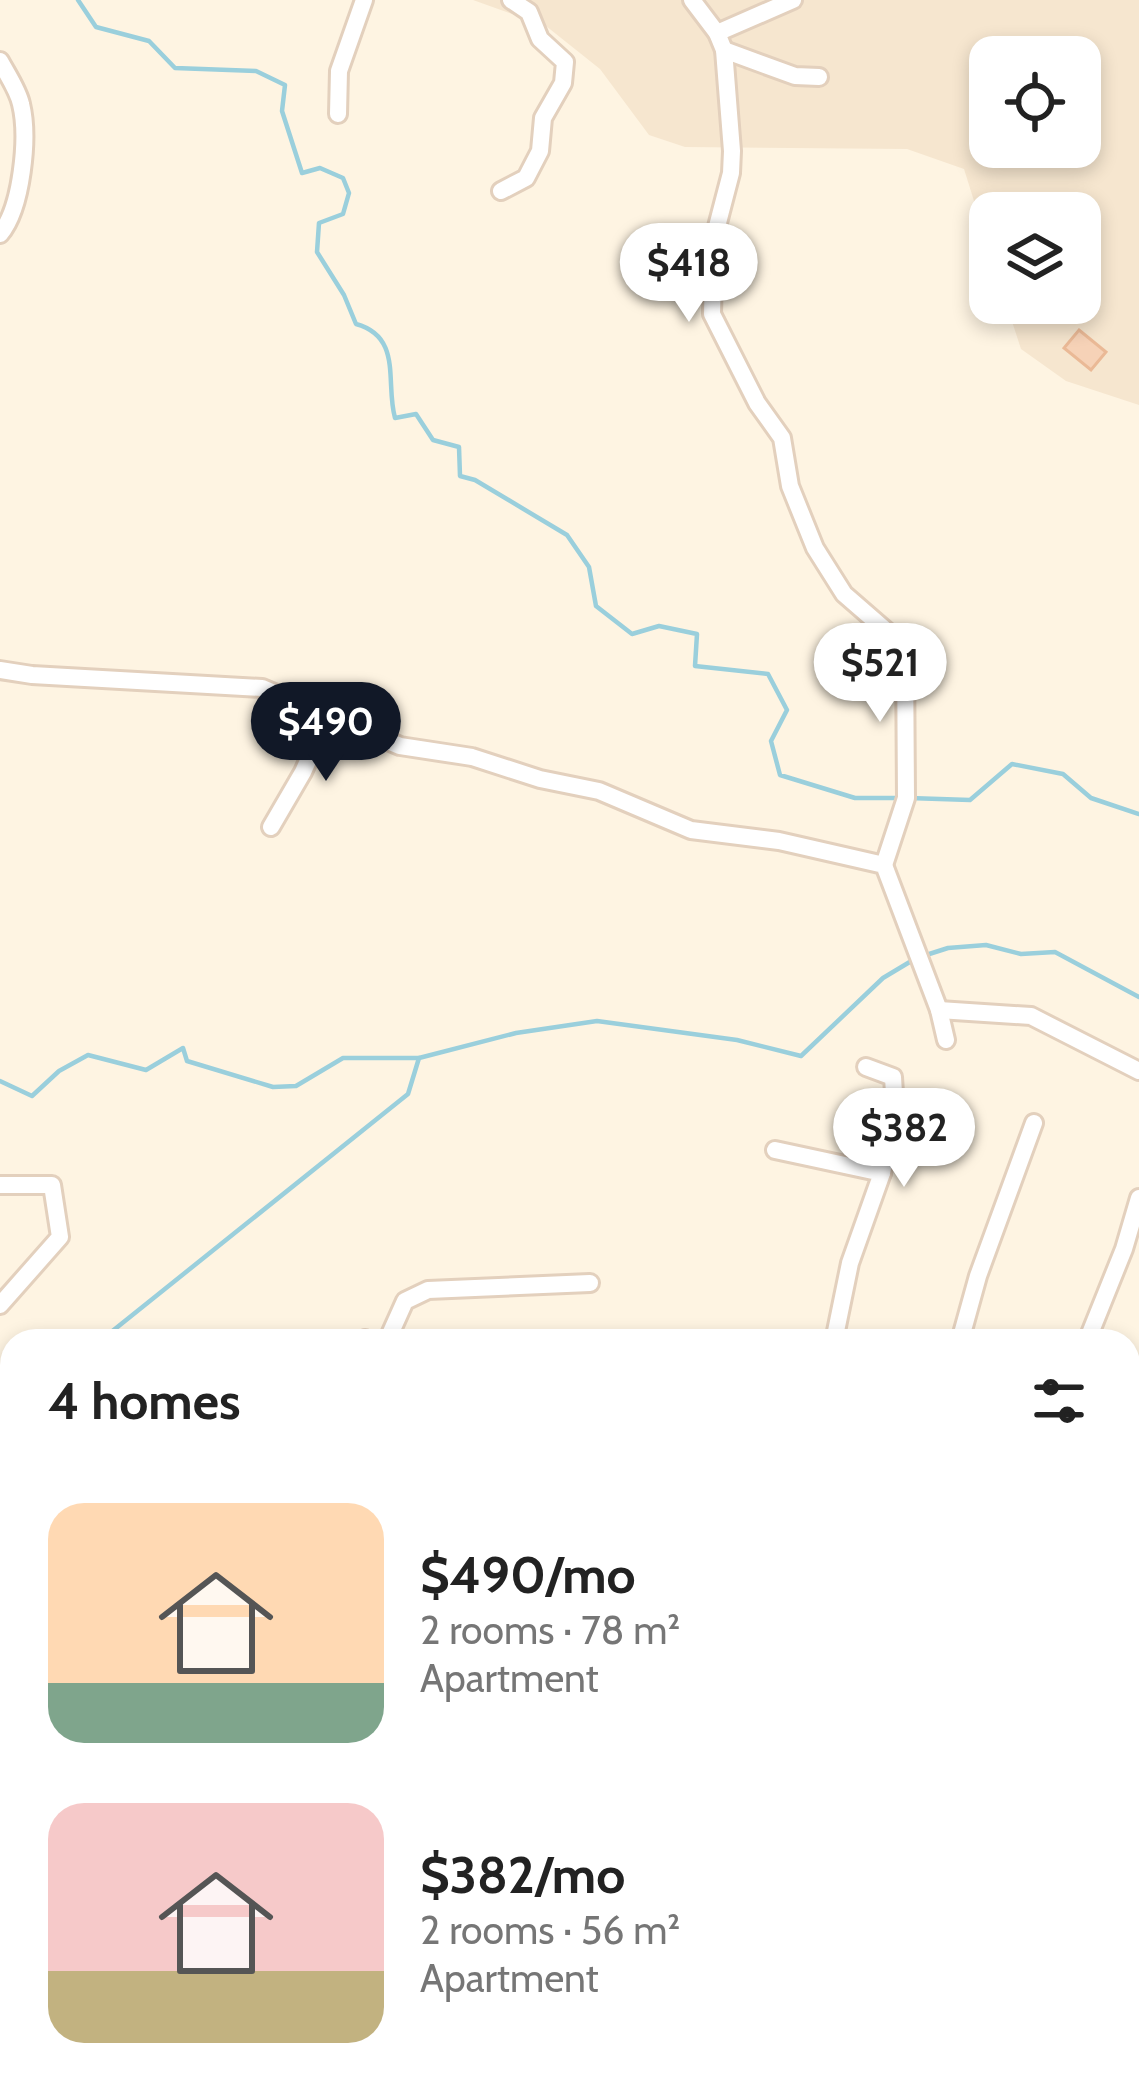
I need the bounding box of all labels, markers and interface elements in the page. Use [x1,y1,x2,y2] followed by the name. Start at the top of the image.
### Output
[969,36,1101,324] map controls
[969,36,1101,168] button: locate
[969,192,1101,324] button: layers
[618,223,760,325] pin: $418
[647,238,731,286] text: $418
[809,623,951,725] pin: $521
[841,638,919,686] text: $521
[255,682,397,784] pin: $490
[278,697,374,745] text: $490
[833,1088,975,1190] pin: $382
[860,1103,948,1151] text: $382
[1026,1368,1092,1434] icon: filters
[48,1370,240,1432] text: 4 homes
[420,1544,636,1606] text: $490/mo
[144,1551,288,1695] icon: home
[420,1606,680,1654] text: 2 rooms · 78 m²
[420,1654,599,1702] text: Apartment
[420,1844,625,1906] text: $382/mo
[144,1851,288,1995] icon: home
[420,1906,680,1954] text: 2 rooms · 56 m²
[420,1954,599,2002] text: Apartment

